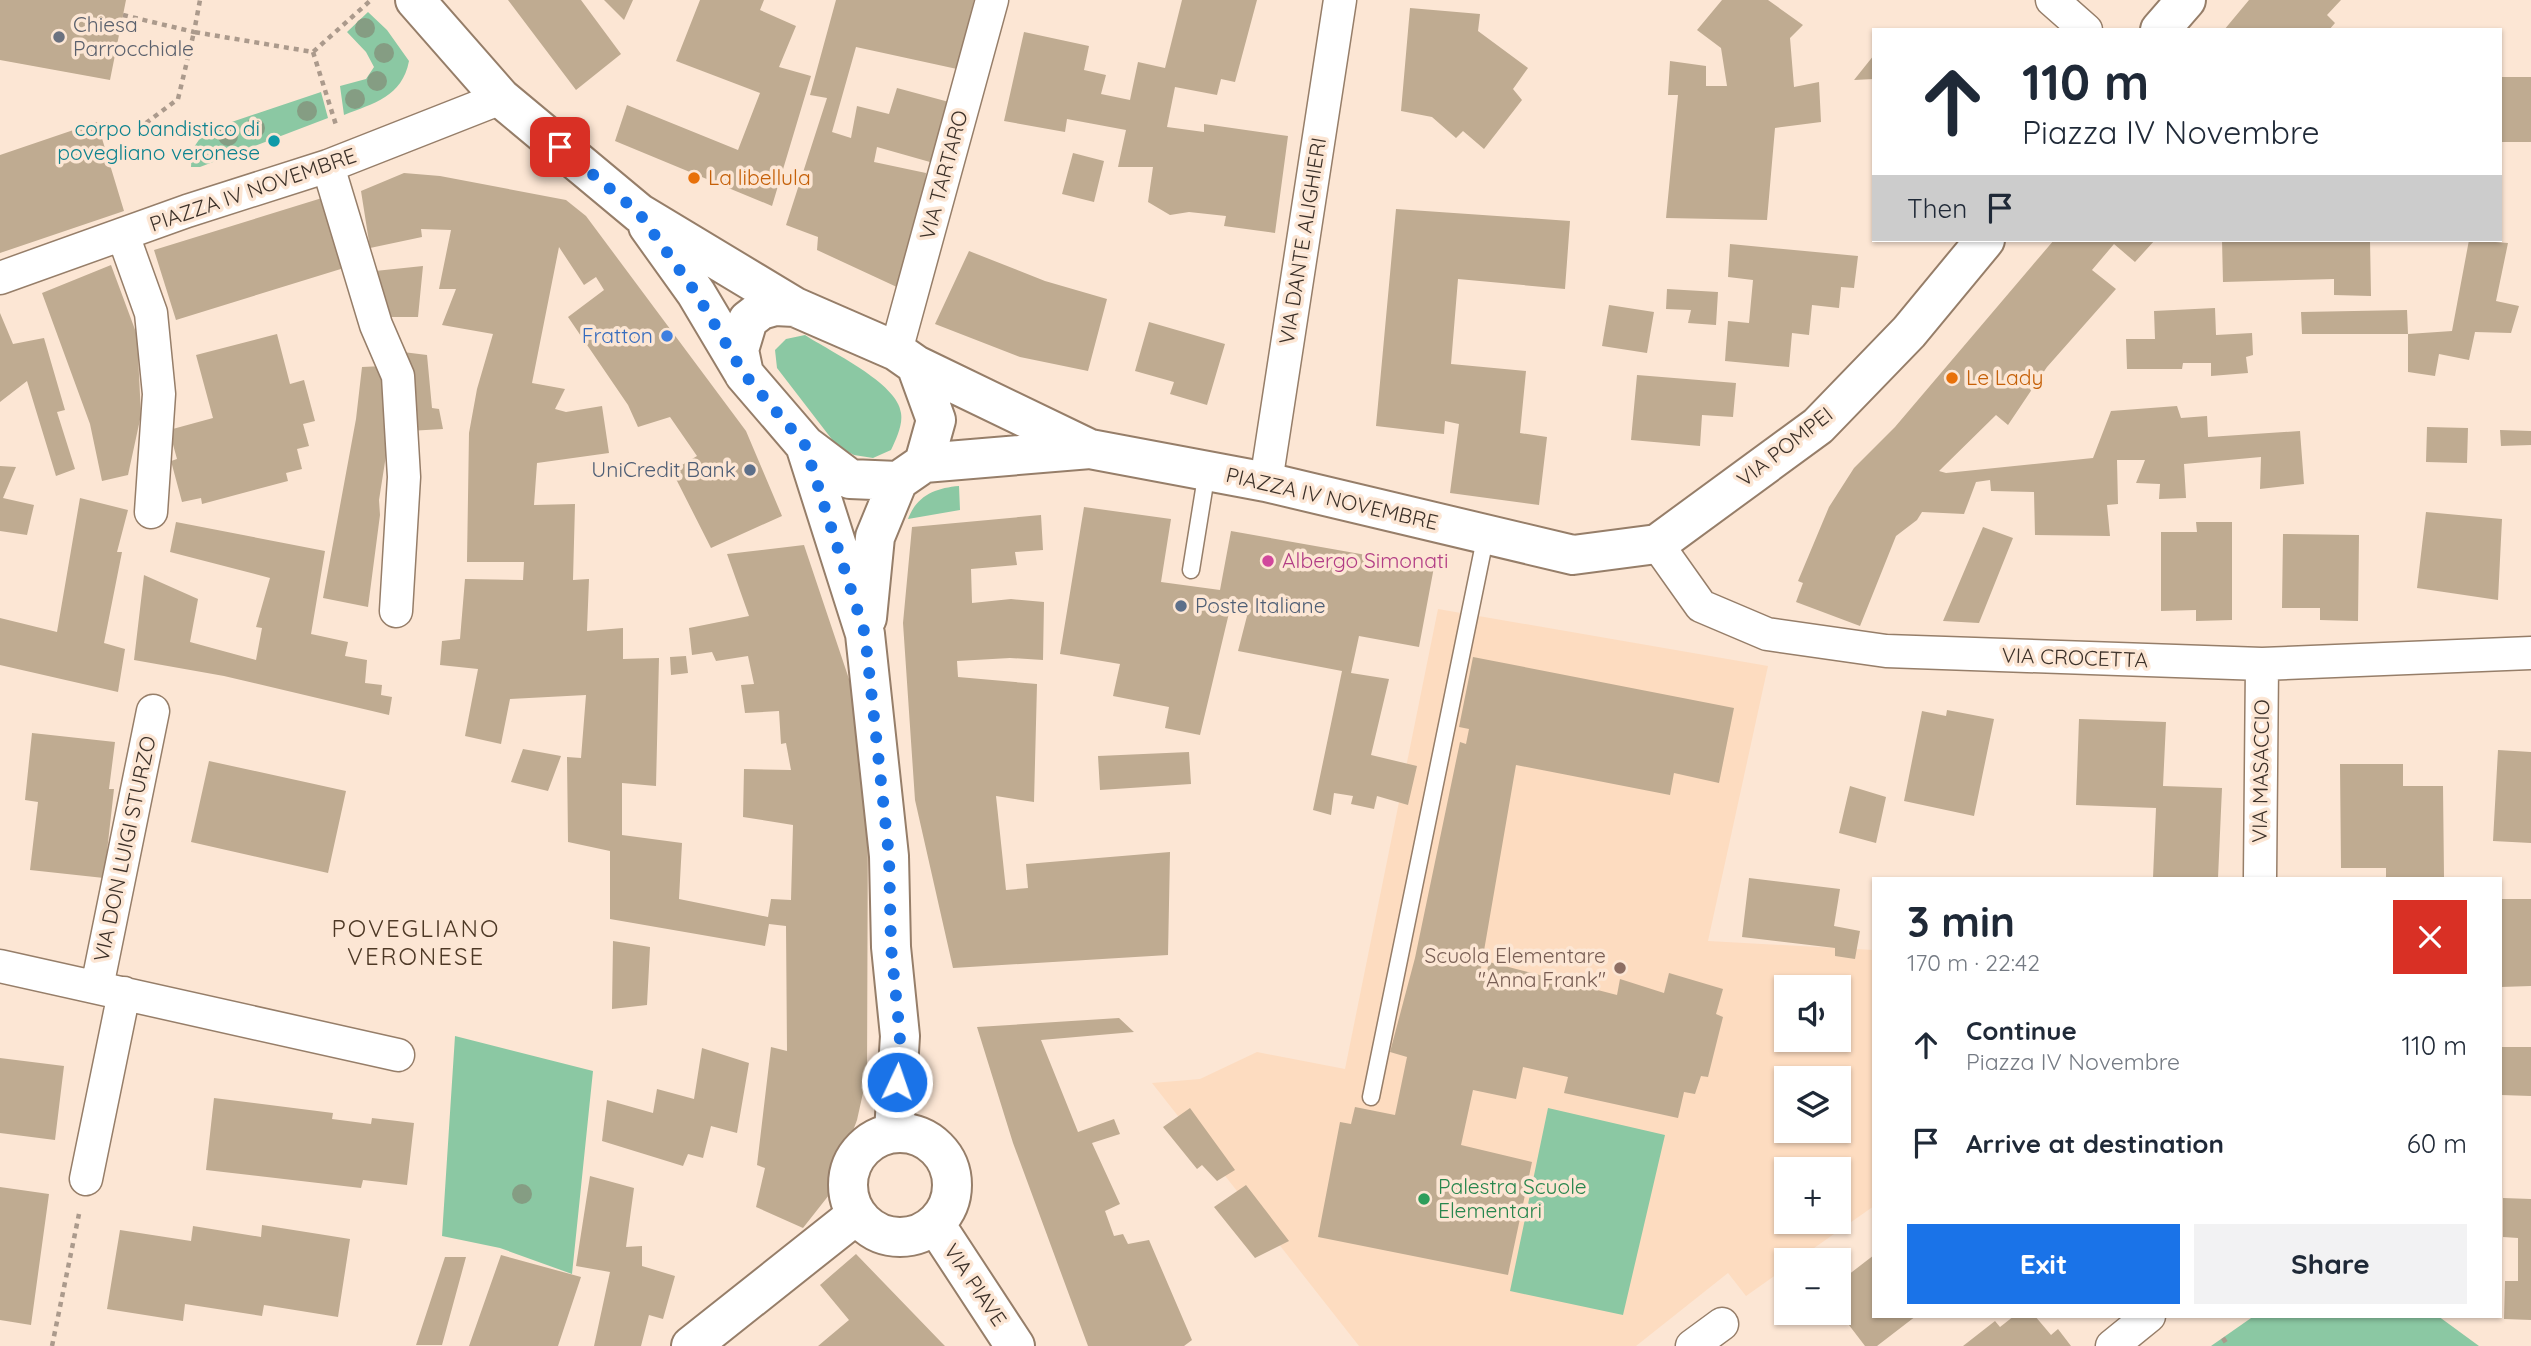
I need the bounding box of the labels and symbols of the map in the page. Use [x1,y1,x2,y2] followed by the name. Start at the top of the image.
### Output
[73,11,194,61] place label: Chiesa Parrocchiale
[51,29,67,45] marker: Chiesa Parrocchiale
[913,107,973,242] street label: VIA TARTARO
[57,115,260,165] place label: corpo bandistico di povegliano veronese
[530,117,590,177] pin
[266,133,282,149] marker: corpo bandistico di povegliano veronese
[1273,136,1331,346] street label: VIA DANTE ALIGHIERI
[146,141,359,237] street label: PIAZZA IV NOVEMBRE
[708,164,811,190] place label: La libellula
[686,170,702,186] marker: La libellula
[582,322,653,348] place label: Fratton
[659,328,675,344] marker: Fratton
[1966,364,2043,390] place label: Le Lady
[1944,370,1960,386] marker: Le Lady
[1731,401,1837,492] street label: VIA POMPEI
[591,456,736,482] place label: UniCredit Bank
[1224,461,1441,535] street label: PIAZZA IV NOVEMBRE
[742,462,758,478] marker: UniCredit Bank
[1282,547,1449,573] place label: Albergo Simonati
[1260,553,1276,569] marker: Albergo Simonati
[1195,592,1326,618] place label: Poste Italiane
[1173,598,1189,614] marker: Poste Italiane
[2001,641,2149,673] street label: VIA CROCETTA
[2246,699,2274,843] street label: VIA MASACCIO
[87,733,161,964] street label: VIA DON LUIGI STURZO
[332,913,500,971] district label: POVEGLIANO VERONESE
[1424,942,1606,992] place label: Scuola Elementare "Anna Frank"
[1612,960,1628,976] marker: Scuola Elementare "Anna Frank"
[860,1045,934,1119] position arrow
[1438,1173,1587,1223] place label: Palestra Scuole Elementari
[1416,1191,1432,1207] marker: Palestra Scuole Elementari
[939,1238,1013,1331] street label: VIA PIAVE

